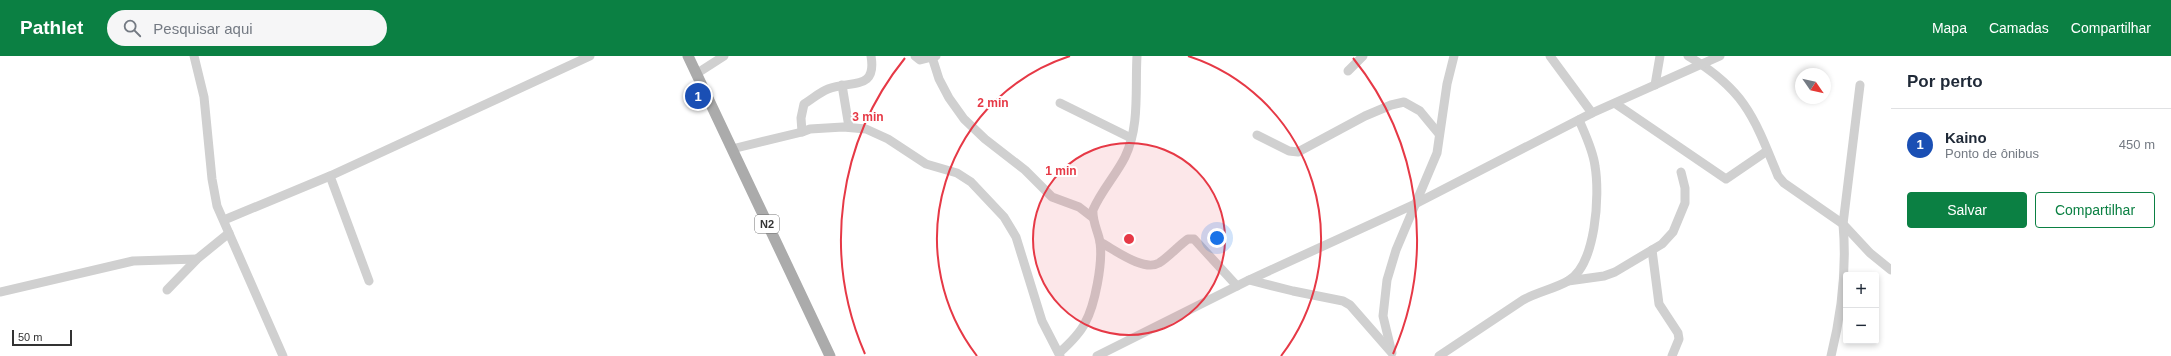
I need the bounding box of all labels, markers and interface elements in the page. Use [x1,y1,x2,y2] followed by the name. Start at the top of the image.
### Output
[107,10,387,46] search box
[20,17,83,38] text: Pathlet
[121,17,143,39] icon: search
[153,20,253,37] text: Pesquisar aqui
[1932,20,1967,36] text: Mapa
[1989,20,2049,36] text: Camadas
[2071,20,2151,36] text: Compartilhar
[1795,68,1831,104] north arrow
[1907,72,1983,91] text: Por perto
[685,81,711,111] pin: 1
[977,96,1009,110] text: 2 min
[852,110,884,124] text: 3 min
[1945,129,1987,146] text: Kaino
[1916,137,1924,152] text: 1
[2119,137,2155,152] text: 450 m
[1945,146,2039,161] text: Ponto de ônibus
[1045,164,1077,178] text: 1 min
[1907,192,2027,228] button: Salvar
[2035,192,2155,228] button: Compartilhar
[755,215,779,233] road number: N2
[1207,228,1227,248] your location
[1122,232,1136,246] centre of rings
[1843,272,1879,344] map controls
[1843,272,1879,308] button: +
[1843,308,1879,344] button: −
[12,328,72,347] scale bar
[18,331,42,343] text: 50 m

